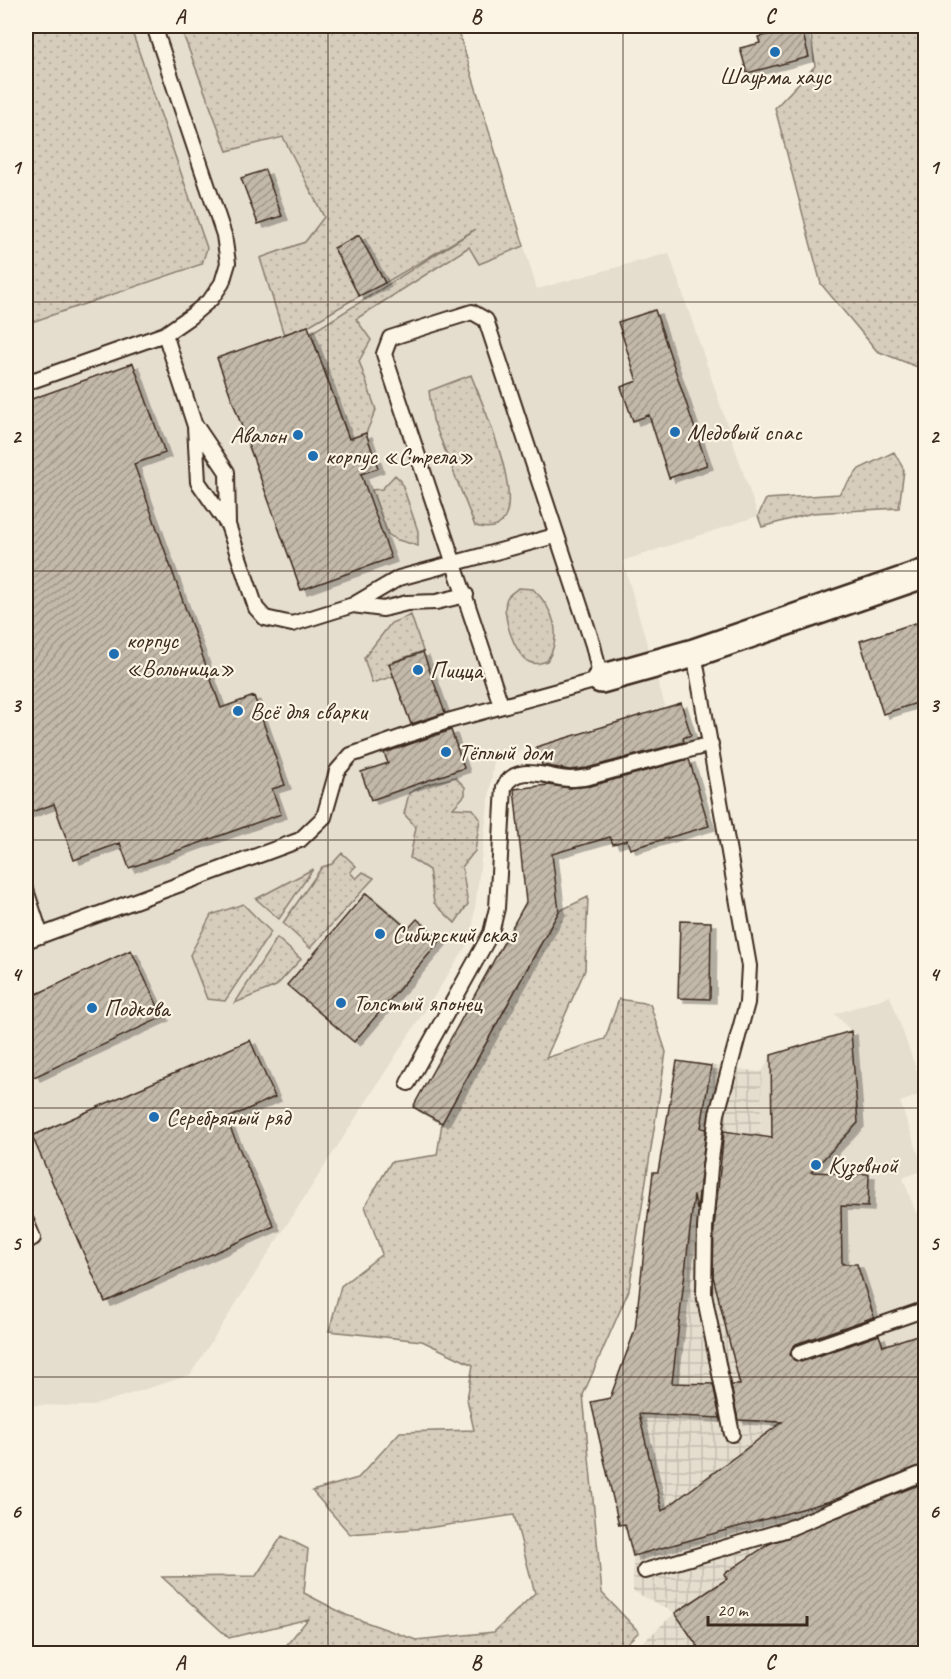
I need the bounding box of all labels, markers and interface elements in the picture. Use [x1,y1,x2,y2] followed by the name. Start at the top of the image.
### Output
[175,4,187,29] text: A
[471,4,483,29] text: B
[765,4,777,29] text: C
[768,45,782,59] marker: Шаурма хаус
[719,61,832,91] place label: Шаурма хаус
[12,155,23,180] text: 1
[930,155,941,180] text: 1
[687,417,803,447] place label: Медовый спас
[230,420,288,450] place label: Авалон
[12,424,23,449] text: 2
[930,424,941,449] text: 2
[668,425,682,439] marker: Медовый спас
[291,428,305,442] marker: Авалон
[325,441,473,471] place label: корпус «Стрела»
[306,449,320,463] marker: корпус «Стрела»
[126,625,235,683] place label: корпус «Вольница»
[107,647,121,661] marker: корпус «Вольница»
[430,655,484,685] place label: Пицца
[411,663,425,677] marker: Пицца
[12,693,23,718] text: 3
[930,693,941,718] text: 3
[250,696,369,726] place label: Всё для сварки
[231,704,245,718] marker: Всё для сварки
[458,737,554,767] place label: Тёплый дом
[439,745,453,759] marker: Тёплый дом
[392,919,518,949] place label: Сибирский сказ
[373,927,387,941] marker: Сибирский сказ
[12,962,24,987] text: 4
[930,962,942,987] text: 4
[353,988,483,1018] place label: Толстый японец
[104,993,172,1023] place label: Подкова
[334,996,348,1010] marker: Толстый японец
[85,1001,99,1015] marker: Подкова
[166,1102,292,1132] place label: Серебряный ряд
[147,1110,161,1124] marker: Серебряный ряд
[828,1150,900,1181] place label: Кузовной
[809,1158,823,1172] marker: Кузовной
[12,1231,23,1256] text: 5
[930,1231,941,1256] text: 5
[11,1499,22,1524] text: 6
[929,1499,940,1524] text: 6
[708,1589,807,1627] scale bar
[717,1599,750,1621] text: 20 m
[175,1650,187,1675] text: A
[471,1650,483,1675] text: B
[765,1650,777,1675] text: C

